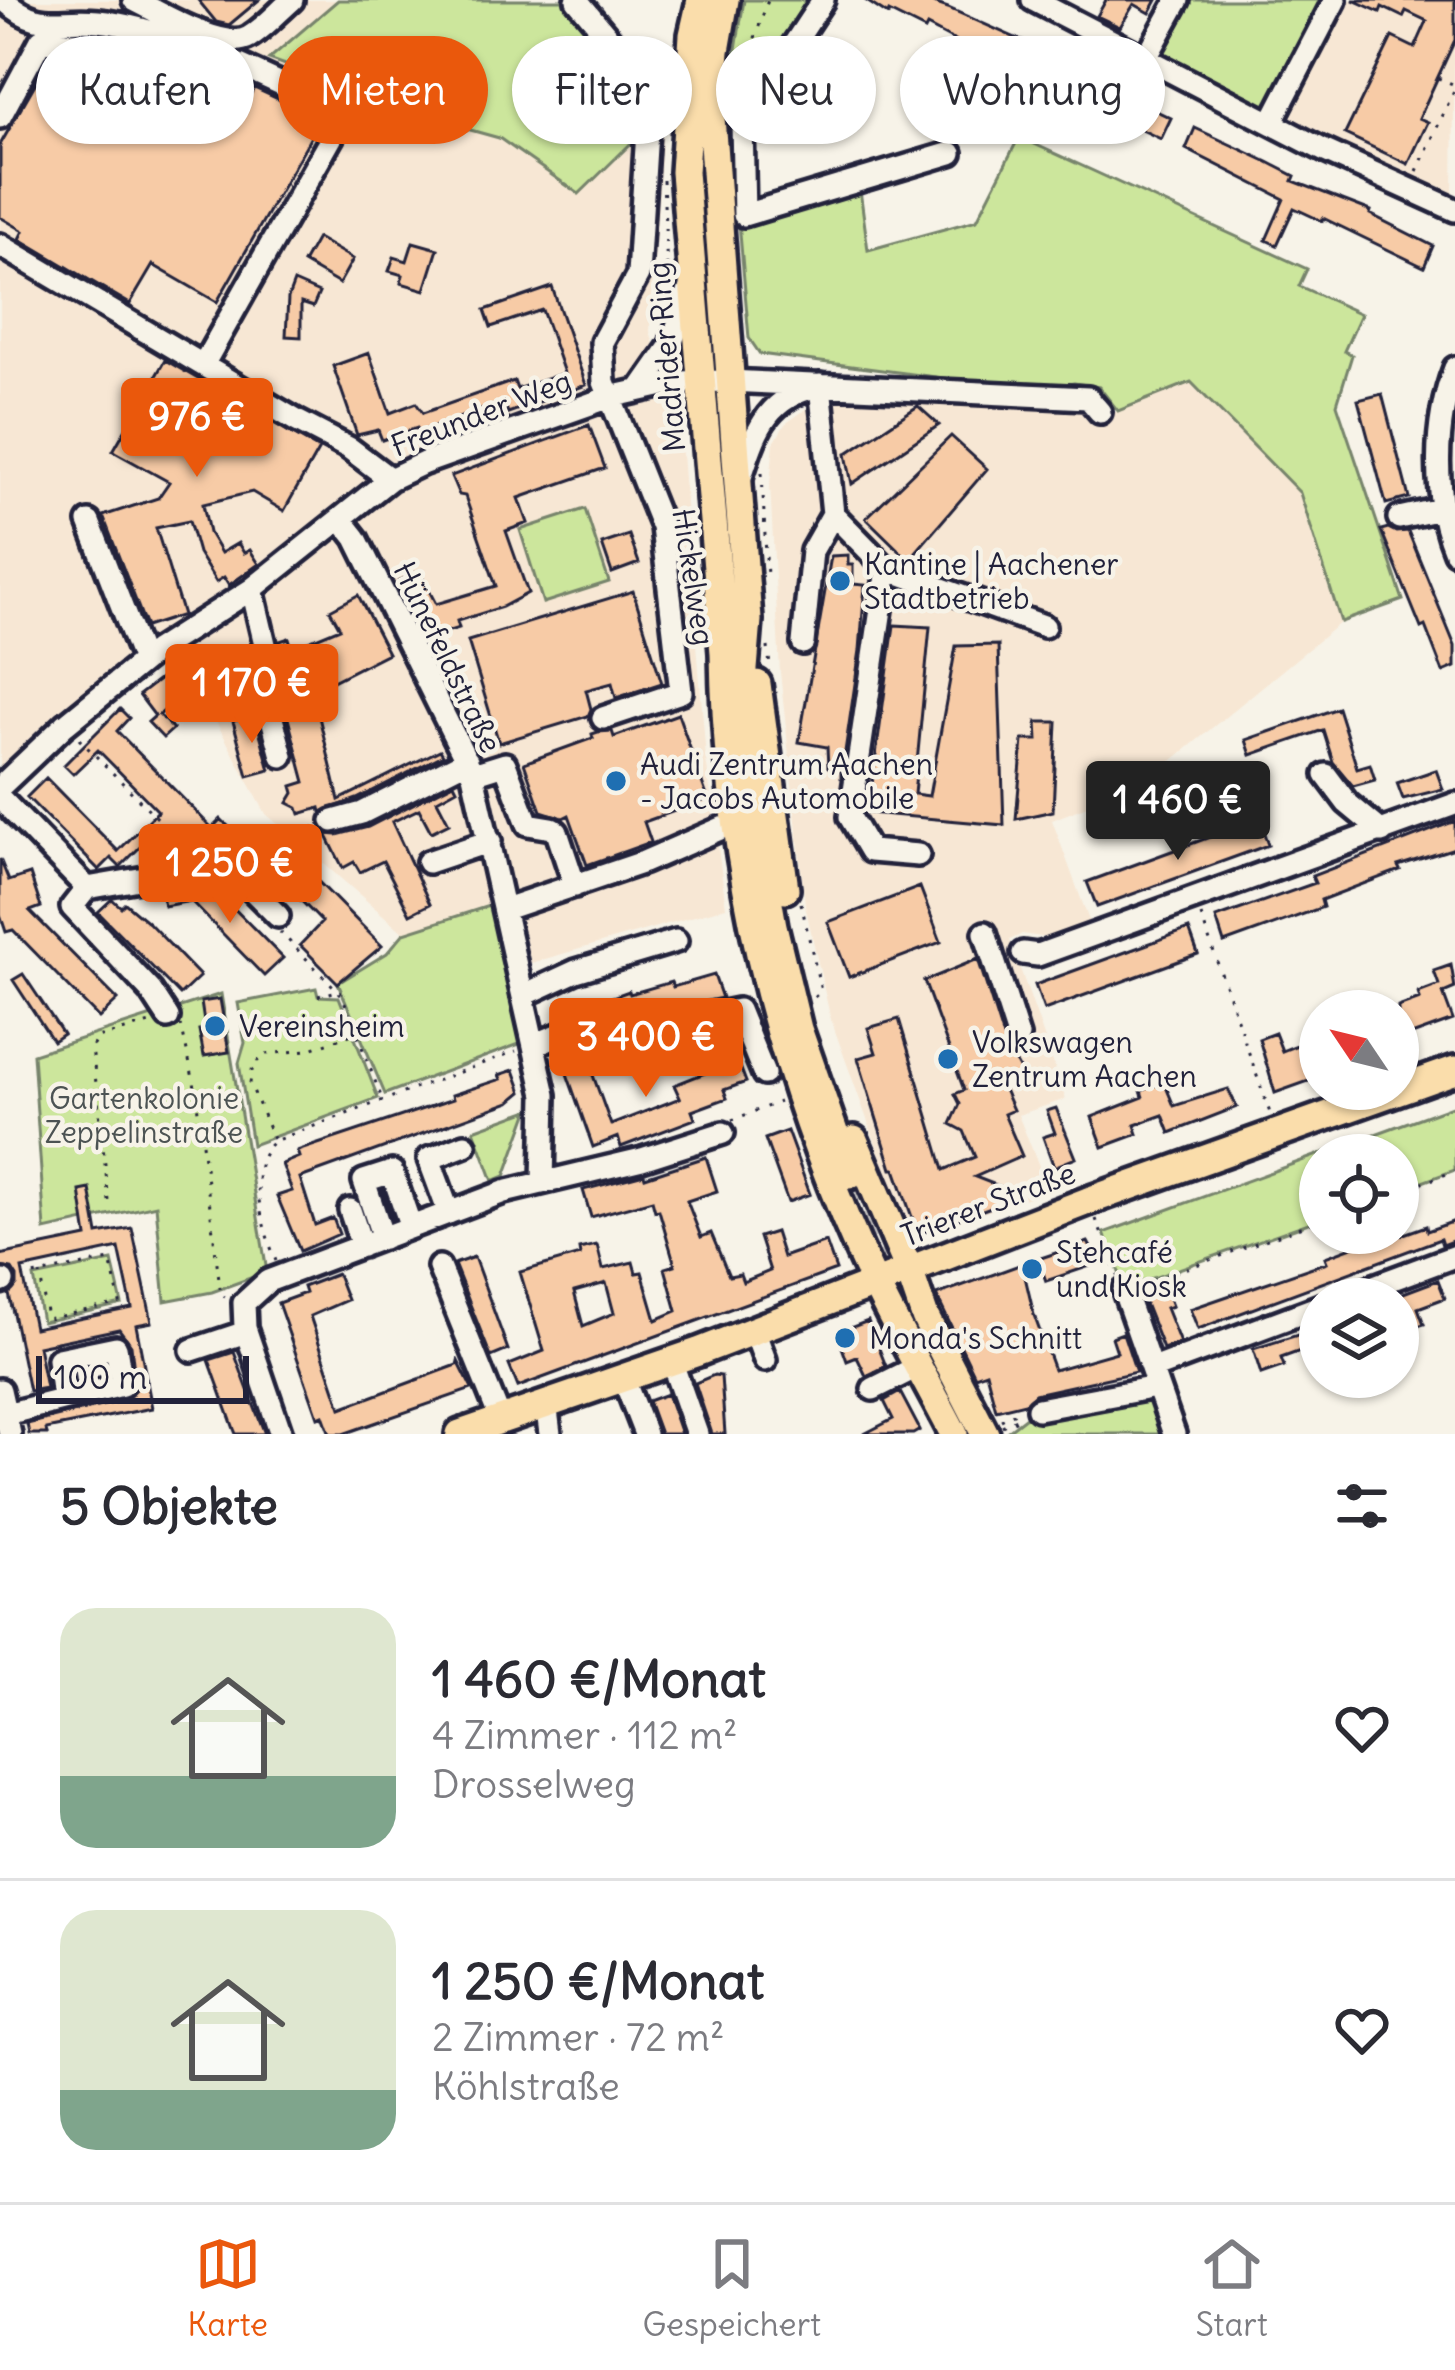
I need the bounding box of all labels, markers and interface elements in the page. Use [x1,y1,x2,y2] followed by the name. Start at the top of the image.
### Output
[36,36,254,144] chip: Kaufen
[278,36,488,144] chip: Mieten
[512,36,692,144] chip: Filter
[716,36,876,144] chip: Neu
[900,36,1165,144] chip: Wohnung
[639,260,693,454] street label: Madrider Ring
[385,361,577,465] street label: Freunder Weg
[113,378,281,480] pin: 976 €
[148,392,246,441] text: 976 €
[664,506,724,648] street label: Hickelweg
[864,545,1119,617] place label: Kantine | Aachener Stadtbetrieb
[385,555,511,759] street label: Hünefeldstraße
[827,568,853,594] marker: Kantine | Aachener Stadtbetrieb
[141,644,363,746] pin: 1 170 €
[192,658,312,707] text: 1 170 €
[640,745,933,817] place label: Audi Zentrum Aachen - Jacobs Automobile
[1067,761,1289,863] pin: 1 460 €
[603,768,629,794] marker: Audi Zentrum Aachen - Jacobs Automobile
[1113,775,1243,824] text: 1 460 €
[119,824,341,926] pin: 1 250 €
[166,838,294,887] text: 1 250 €
[1299,990,1419,1110] north arrow
[1299,990,1419,1398] map controls
[535,998,757,1100] pin: 3 400 €
[239,1007,405,1045] place label: Vereinsheim
[576,1012,716,1061] text: 3 400 €
[202,1013,228,1039] marker: Vereinsheim
[972,1023,1197,1095] place label: Volkswagen Zentrum Aachen
[935,1046,961,1072] marker: Volkswagen Zentrum Aachen
[45,1079,243,1151] park label: Gartenkolonie Zeppelinstraße
[1299,1134,1419,1254] button: locate
[896,1153,1080,1255] street label: Trierer Straße
[1056,1233,1187,1305] place label: Stehcafé und Kiosk
[1019,1256,1045,1282] marker: Stehcafé und Kiosk
[1299,1278,1419,1398] button: layers
[869,1319,1082,1357] place label: Monda's Schnitt
[832,1325,858,1351] marker: Monda's Schnitt
[36,1350,249,1403] scale bar
[54,1356,147,1398] text: 100 m
[1329,1473,1395,1539] icon: filters
[60,1474,278,1538] text: 5 Objekte
[432,1647,766,1711] text: 1 460 €/Monat
[156,1656,300,1800] icon: home
[1329,1695,1395,1761] icon: heart
[432,1711,738,1760] text: 4 Zimmer · 112 m²
[432,1760,636,1809] text: Drosselweg
[432,1949,764,2013] text: 1 250 €/Monat
[156,1958,300,2102] icon: home
[1329,1997,1395,2063] icon: heart
[432,2013,725,2062] text: 2 Zimmer · 72 m²
[432,2062,620,2111] text: Köhlstraße
[187,2231,268,2345] tab: Karte
[642,2231,821,2345] tab: Gespeichert
[1196,2231,1268,2345] tab: Start

